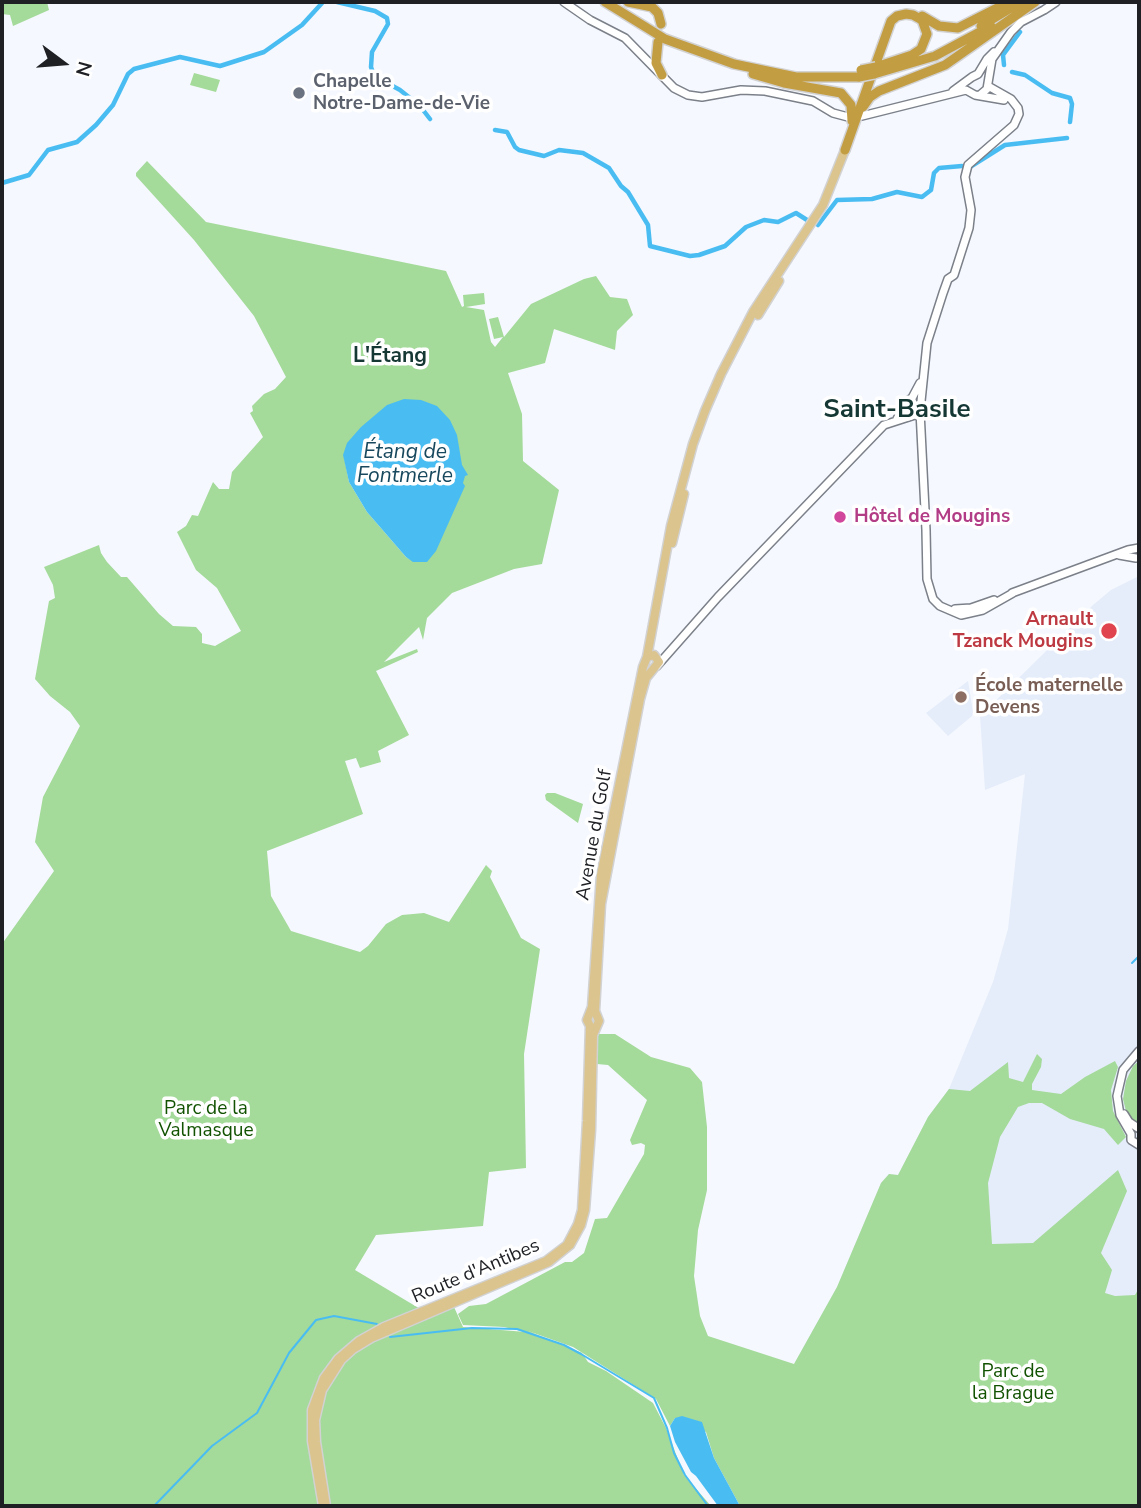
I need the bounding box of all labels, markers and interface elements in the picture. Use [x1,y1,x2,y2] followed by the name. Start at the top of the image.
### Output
[28,28,98,98] north arrow
[69,58,98,79] text: N
[313,71,490,115] place label: Chapelle Notre-Dame-de-Vie
[291,85,307,101] marker: Chapelle Notre-Dame-de-Vie
[353,344,427,370] district label: L'Étang
[823,395,971,427] district label: Saint-Basile
[357,440,453,490] water label: Étang de Fontmerle
[854,506,1010,528] place label: Hôtel de Mougins
[832,509,848,525] marker: Hôtel de Mougins
[953,609,1093,653] place label: Arnault Tzanck Mougins
[1099,621,1119,641] marker: Arnault Tzanck Mougins
[975,675,1123,719] place label: École maternelle Devens
[953,689,969,705] marker: École maternelle Devens
[572,768,618,902] street label: Avenue du Golf
[158,1098,254,1142] park label: Parc de la Valmasque
[409,1235,543,1309] street label: Route d'Antibes
[972,1361,1054,1405] park label: Parc de la Brague

